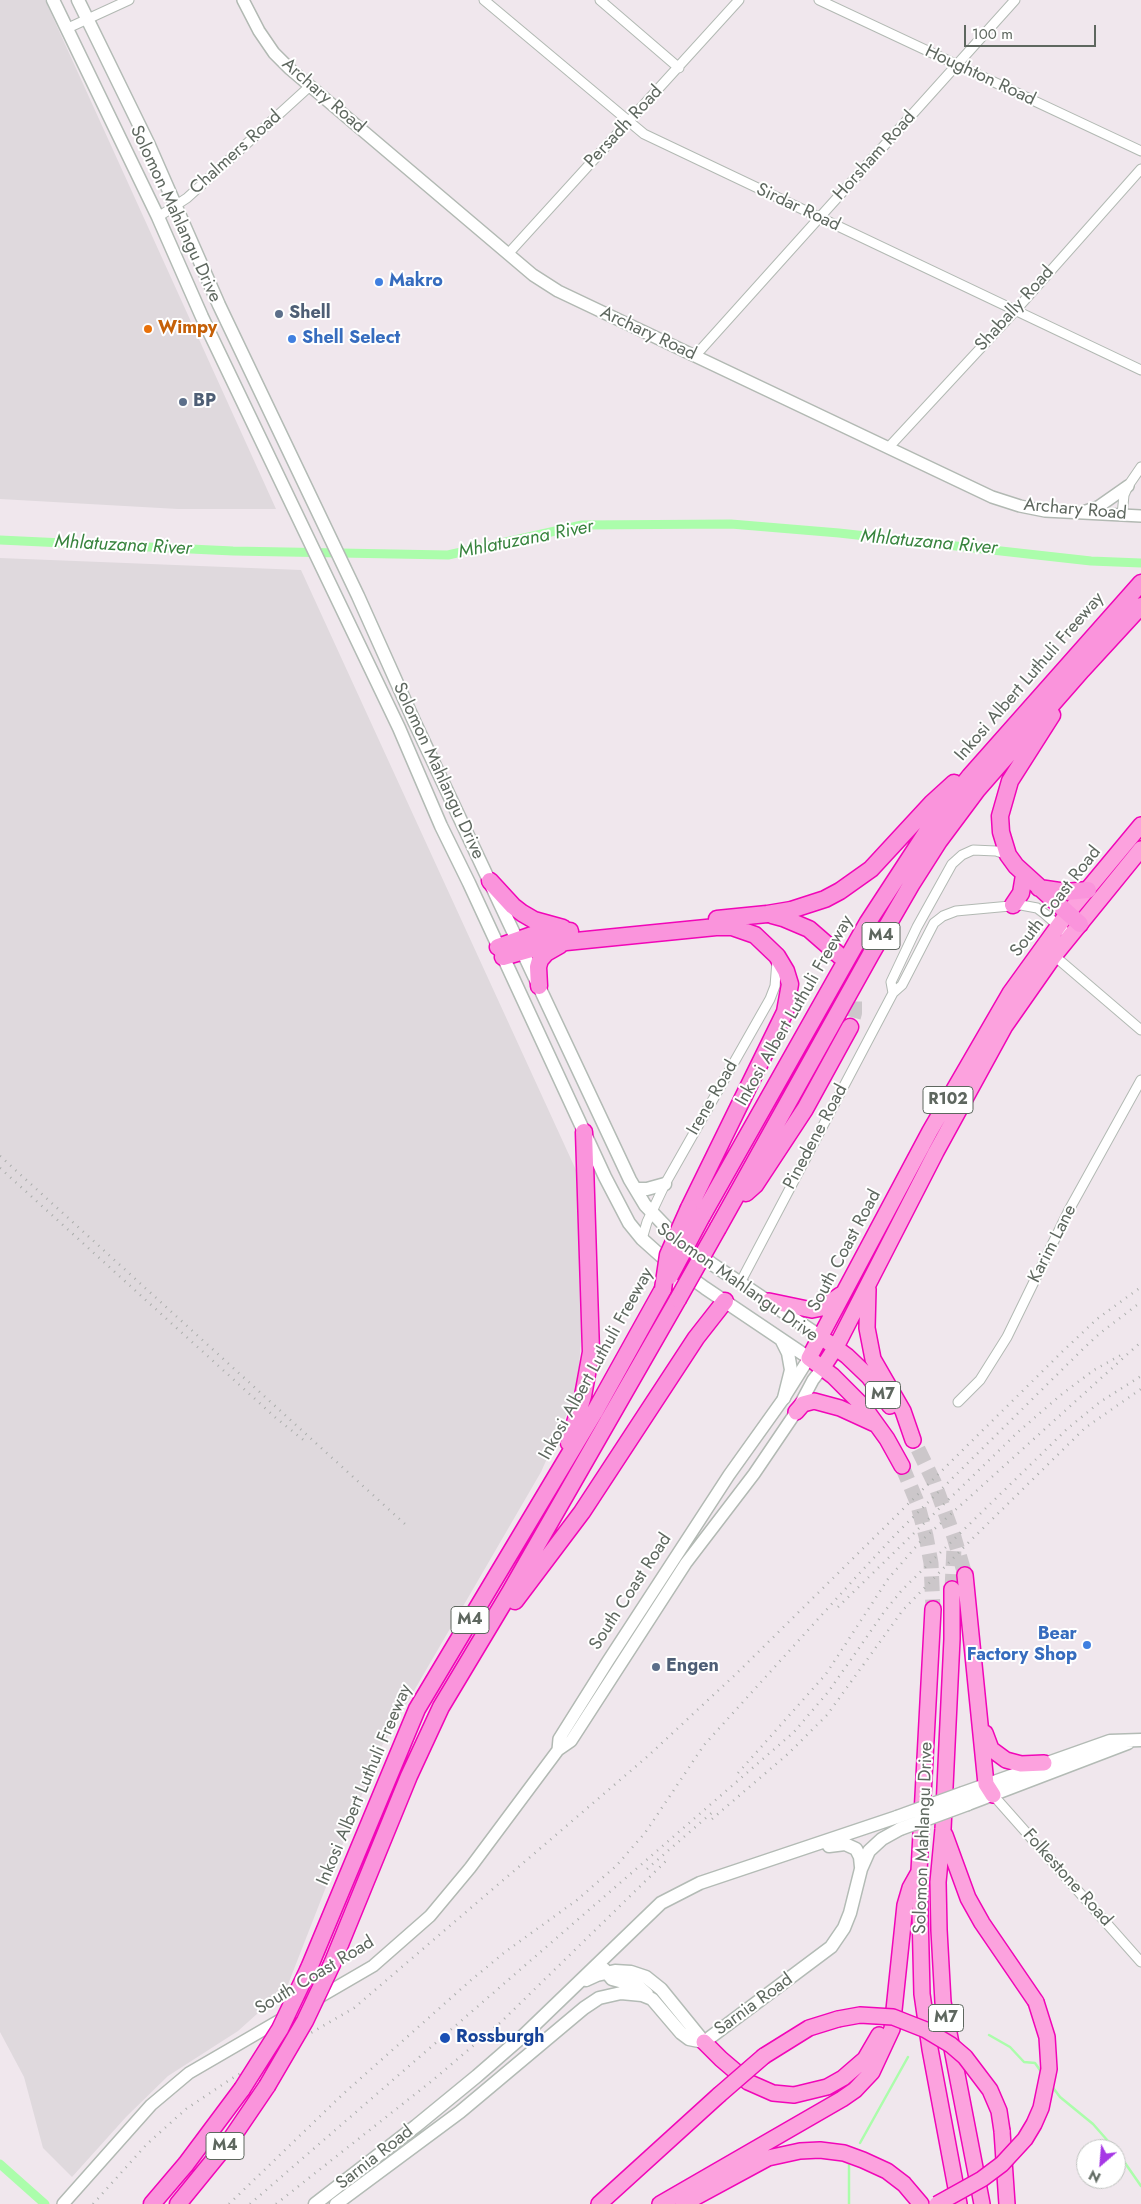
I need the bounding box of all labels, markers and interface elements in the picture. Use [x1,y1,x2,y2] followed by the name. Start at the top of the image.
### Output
[966,15,1098,47] scale bar
[972,23,1013,45] text: 100 m
[921,41,1039,111] street label: Houghton Road
[277,54,369,138] street label: Archary Road
[580,81,668,173] street label: Persadh Road
[186,106,286,200] street label: Chalmers Road
[829,107,921,205] street label: Horsham Road
[125,122,225,306] street label: Solomon Mahlangu Drive
[753,179,843,237] street label: Sirdar Road
[971,262,1059,356] street label: Shabally Road
[389,271,443,293] place label: Makro
[373,276,385,288] marker: Makro
[597,302,699,366] street label: Archary Road
[289,303,331,325] place label: Shell
[273,308,285,320] marker: Shell
[158,318,217,340] place label: Wimpy
[142,323,154,335] marker: Wimpy
[302,328,400,350] place label: Shell Select
[286,333,298,345] marker: Shell Select
[193,391,216,413] place label: BP
[177,396,189,408] marker: BP
[1023,495,1127,525] street label: Archary Road
[457,516,595,564] water label: Mhlatuzana River
[860,526,998,560] water label: Mhlatuzana River
[54,531,192,561] water label: Mhlatuzana River
[951,588,1109,766] street label: Inkosi Albert Luthuli Freeway
[388,679,488,863] street label: Solomon Mahlangu Drive
[1006,842,1106,962] street label: South Coast Road
[732,912,858,1110] street label: Inkosi Albert Luthuli Freeway
[862,922,900,949] road number: M4
[683,1057,743,1139] street label: Irene Road
[779,1081,853,1193] street label: Pinedene Road
[923,1086,973,1114] road number: R102
[804,1186,886,1316] street label: South Coast Road
[1024,1201,1082,1287] street label: Karim Lane
[652,1219,822,1347] street label: Solomon Mahlangu Drive
[535,1264,659,1464] street label: Inkosi Albert Luthuli Freeway
[866,1382,900,1408] road number: M7
[585,1530,677,1654] street label: South Coast Road
[451,1606,489,1634] road number: M4
[967,1624,1077,1666] place label: Bear Factory Shop
[1081,1639,1093,1651] marker: Bear Factory Shop
[666,1656,719,1678] place label: Engen
[650,1661,662,1673] marker: Engen
[313,1681,417,1889] street label: Inkosi Albert Luthuli Freeway
[910,1741,938,1935] street label: Solomon Mahlangu Drive
[1018,1825,1116,1931] street label: Folkestone Road
[252,1932,378,2020] street label: South Coast Road
[711,1969,797,2041] street label: Sarnia Road
[928,2005,964,2032] road number: M7
[456,2027,544,2049] place label: Rossburgh
[438,2031,452,2045] marker: Rossburgh
[332,2121,418,2195] street label: Sarnia Road
[206,2132,244,2160] road number: M4
[1076,2139,1126,2189] north arrow
[1085,2165,1104,2188] text: N

